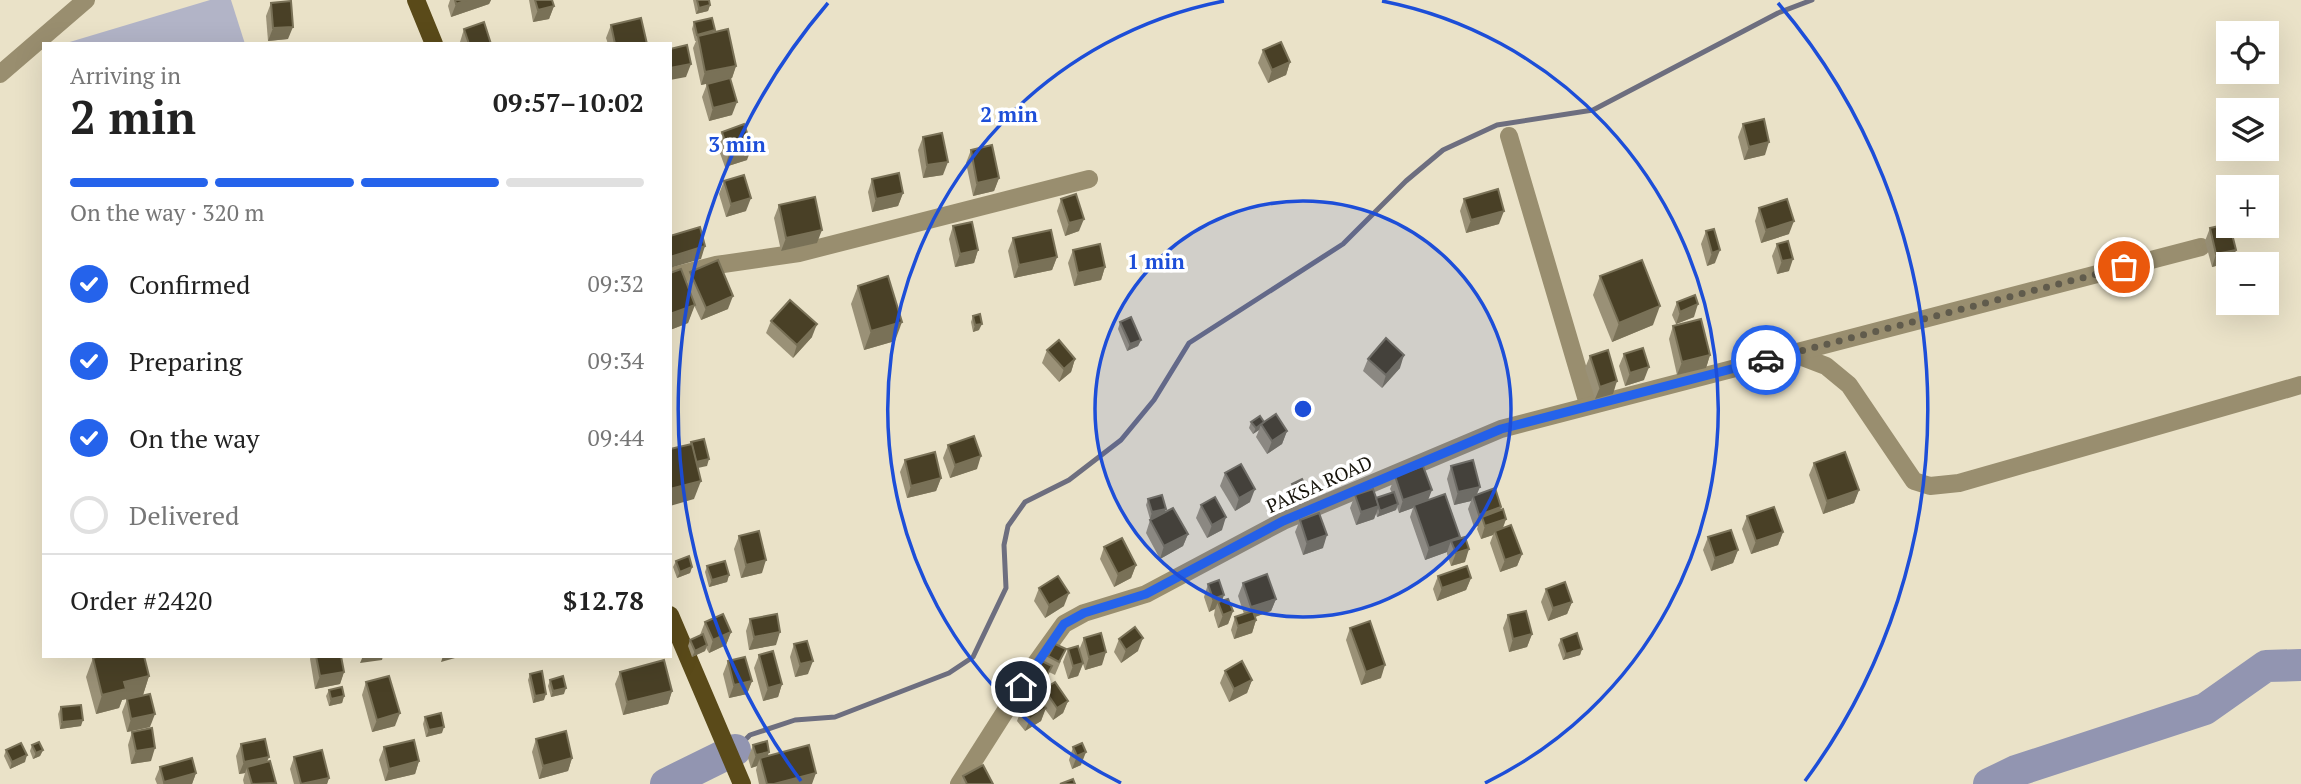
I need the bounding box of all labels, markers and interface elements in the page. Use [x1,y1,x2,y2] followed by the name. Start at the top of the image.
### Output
[2216,21,2279,315] map controls
[2216,21,2279,84] button: locate
[70,60,181,91] text: Arriving in
[493,85,644,119] text: 09:57–10:02
[70,86,196,147] text: 2 min
[2216,98,2279,161] button: layers
[980,100,1038,128] text: 2 min
[708,130,766,158] text: 3 min
[2216,175,2279,238] button: +
[70,197,264,228] text: On the way · 320 m
[2094,237,2154,297] pin
[1127,247,1185,275] text: 1 min
[2105,248,2143,286] icon: bag
[2216,252,2279,315] button: −
[70,265,108,303] icon: check
[129,267,250,301] text: Confirmed
[587,268,644,299] text: 09:32
[1731,325,1801,395] courier
[1747,341,1785,379] icon: car
[70,342,108,380] icon: check
[129,344,242,378] text: Preparing
[587,345,644,376] text: 09:34
[1291,397,1315,421] centre of rings
[70,419,108,457] icon: check
[129,421,260,455] text: On the way
[587,422,644,453] text: 09:44
[1262,449,1376,518] street label: PAKSA ROAD
[129,498,239,532] text: Delivered
[70,583,212,617] text: Order #2420
[563,583,644,617] text: $12.78
[991,657,1051,717] pin
[1002,668,1040,706] icon: home

